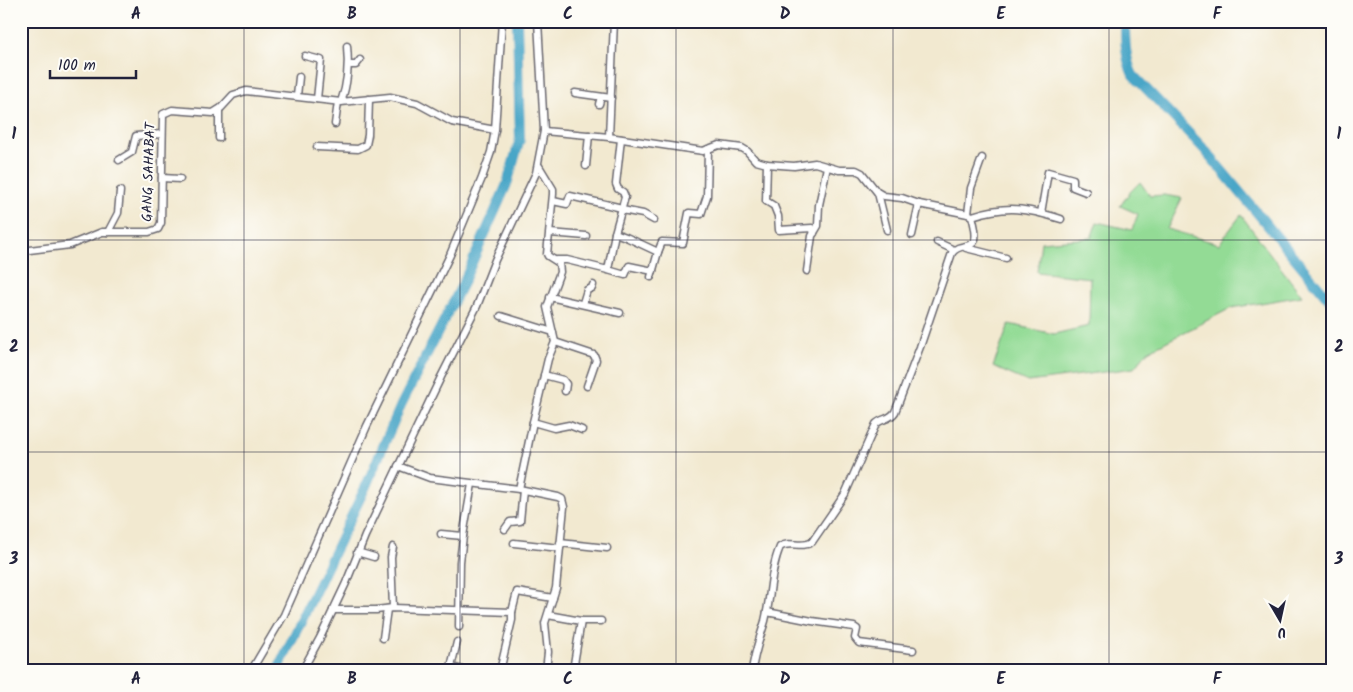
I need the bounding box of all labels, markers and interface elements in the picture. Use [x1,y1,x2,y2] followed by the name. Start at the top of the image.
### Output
[131,2,141,27] text: A
[347,2,357,27] text: B
[563,2,573,27] text: C
[780,2,791,27] text: D
[997,2,1007,27] text: E
[1213,2,1223,27] text: F
[50,48,136,80] scale bar
[58,54,96,78] text: 100 m
[136,120,162,222] street label: GANG SAHABAT
[12,122,17,147] text: 1
[1337,122,1342,147] text: 1
[9,335,19,360] text: 2
[1334,335,1344,360] text: 2
[9,547,19,572] text: 3
[1334,547,1344,572] text: 3
[1256,594,1306,644] north arrow
[1275,620,1288,643] text: U
[131,667,141,692] text: A
[347,667,357,692] text: B
[563,667,573,692] text: C
[780,667,791,692] text: D
[997,667,1007,692] text: E
[1213,667,1223,692] text: F

